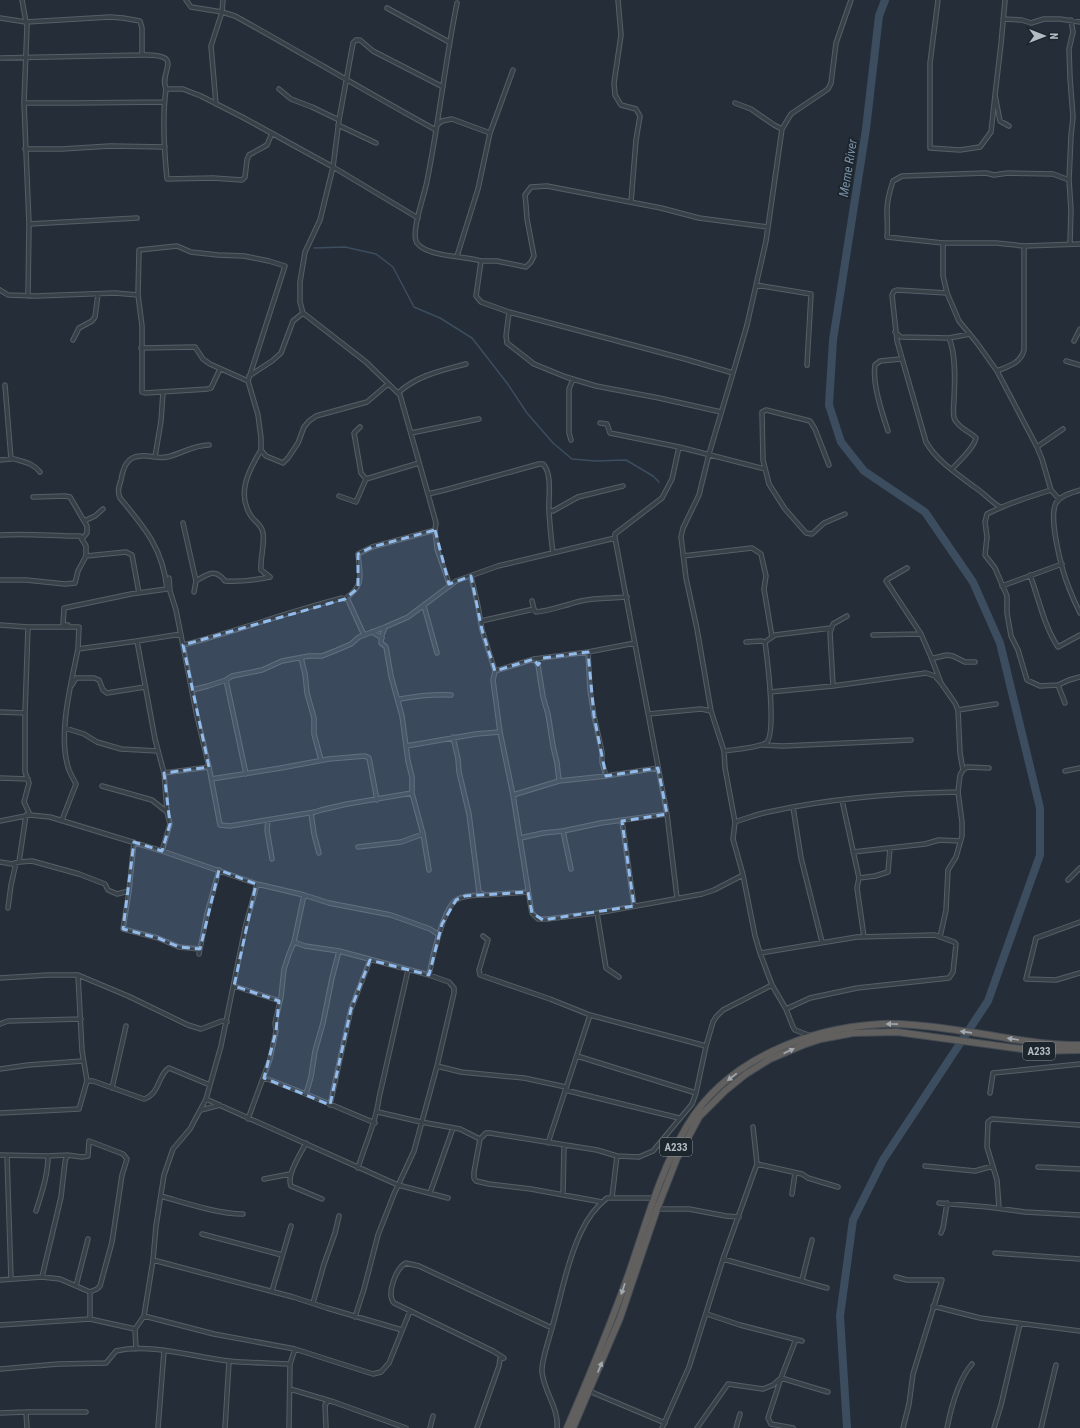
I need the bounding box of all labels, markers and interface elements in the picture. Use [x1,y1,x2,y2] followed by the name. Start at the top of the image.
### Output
[1024,16,1064,56] north arrow
[1047,33,1060,40] text: N
[836,137,860,198] water label: Meme River
[885,1021,898,1027] one-way arrow
[960,1029,972,1035] one-way arrow
[1007,1036,1020,1042] one-way arrow
[1023,1042,1055,1060] road number: A233
[784,1048,795,1054] one-way arrow
[726,1073,737,1081] one-way arrow
[660,1138,692,1156] road number: A233
[620,1283,626,1295] one-way arrow
[597,1360,603,1372] one-way arrow

